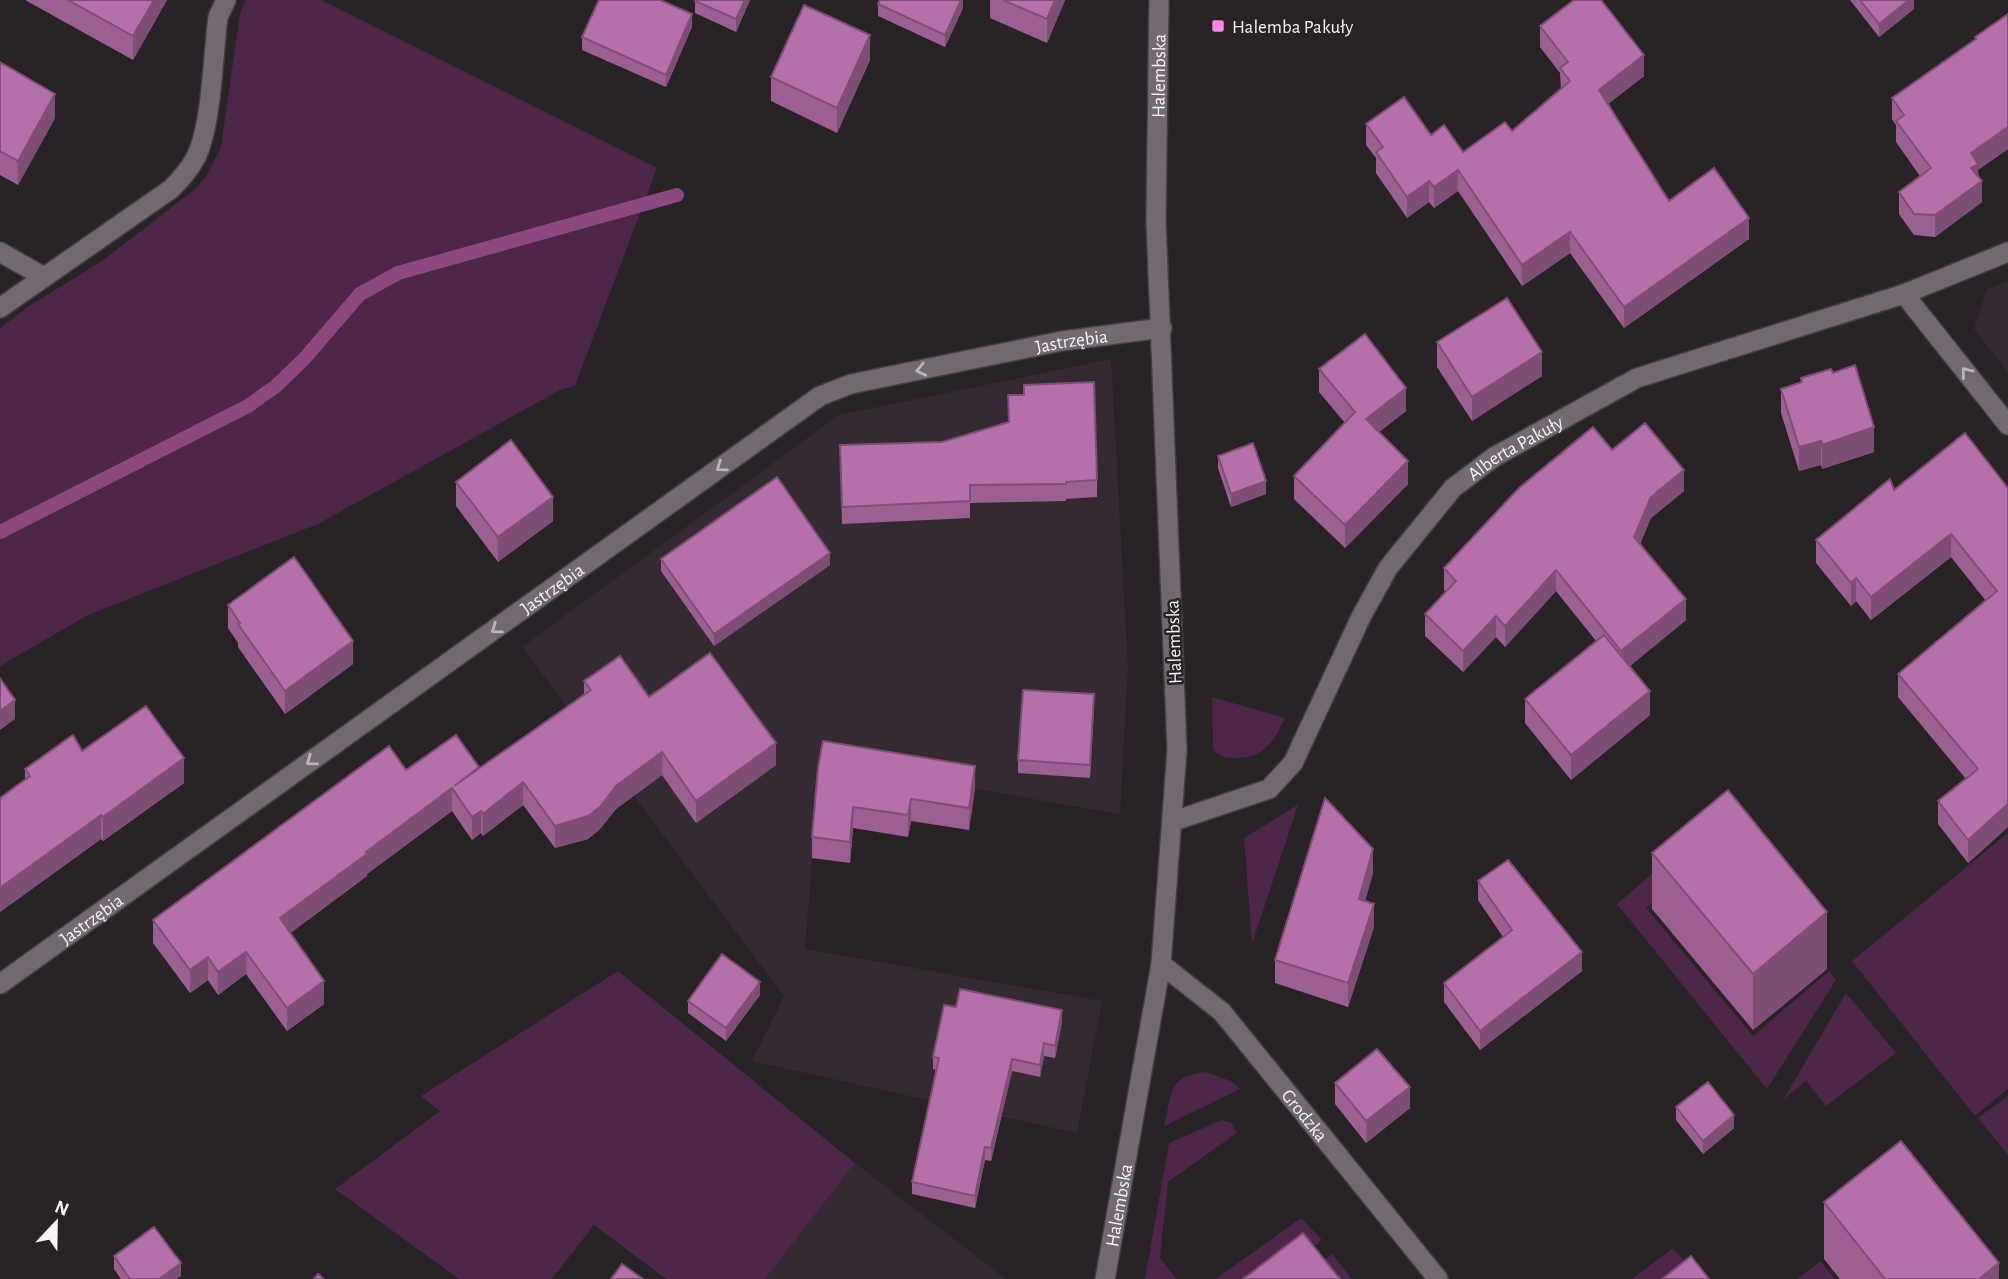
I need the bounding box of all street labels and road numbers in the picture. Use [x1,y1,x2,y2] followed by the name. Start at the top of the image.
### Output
[1149,34,1170,118] street label: Halembska
[1034,327,1109,357] street label: Jastrzębia
[1464,413,1567,485] street label: Alberta Pakuły
[517,560,588,619] street label: Jastrzębia
[1164,599,1185,684] street label: Halembska
[57,891,127,949] street label: Jastrzębia
[1277,1086,1331,1146] street label: Grodzka
[1103,1162,1136,1248] street label: Halembska

